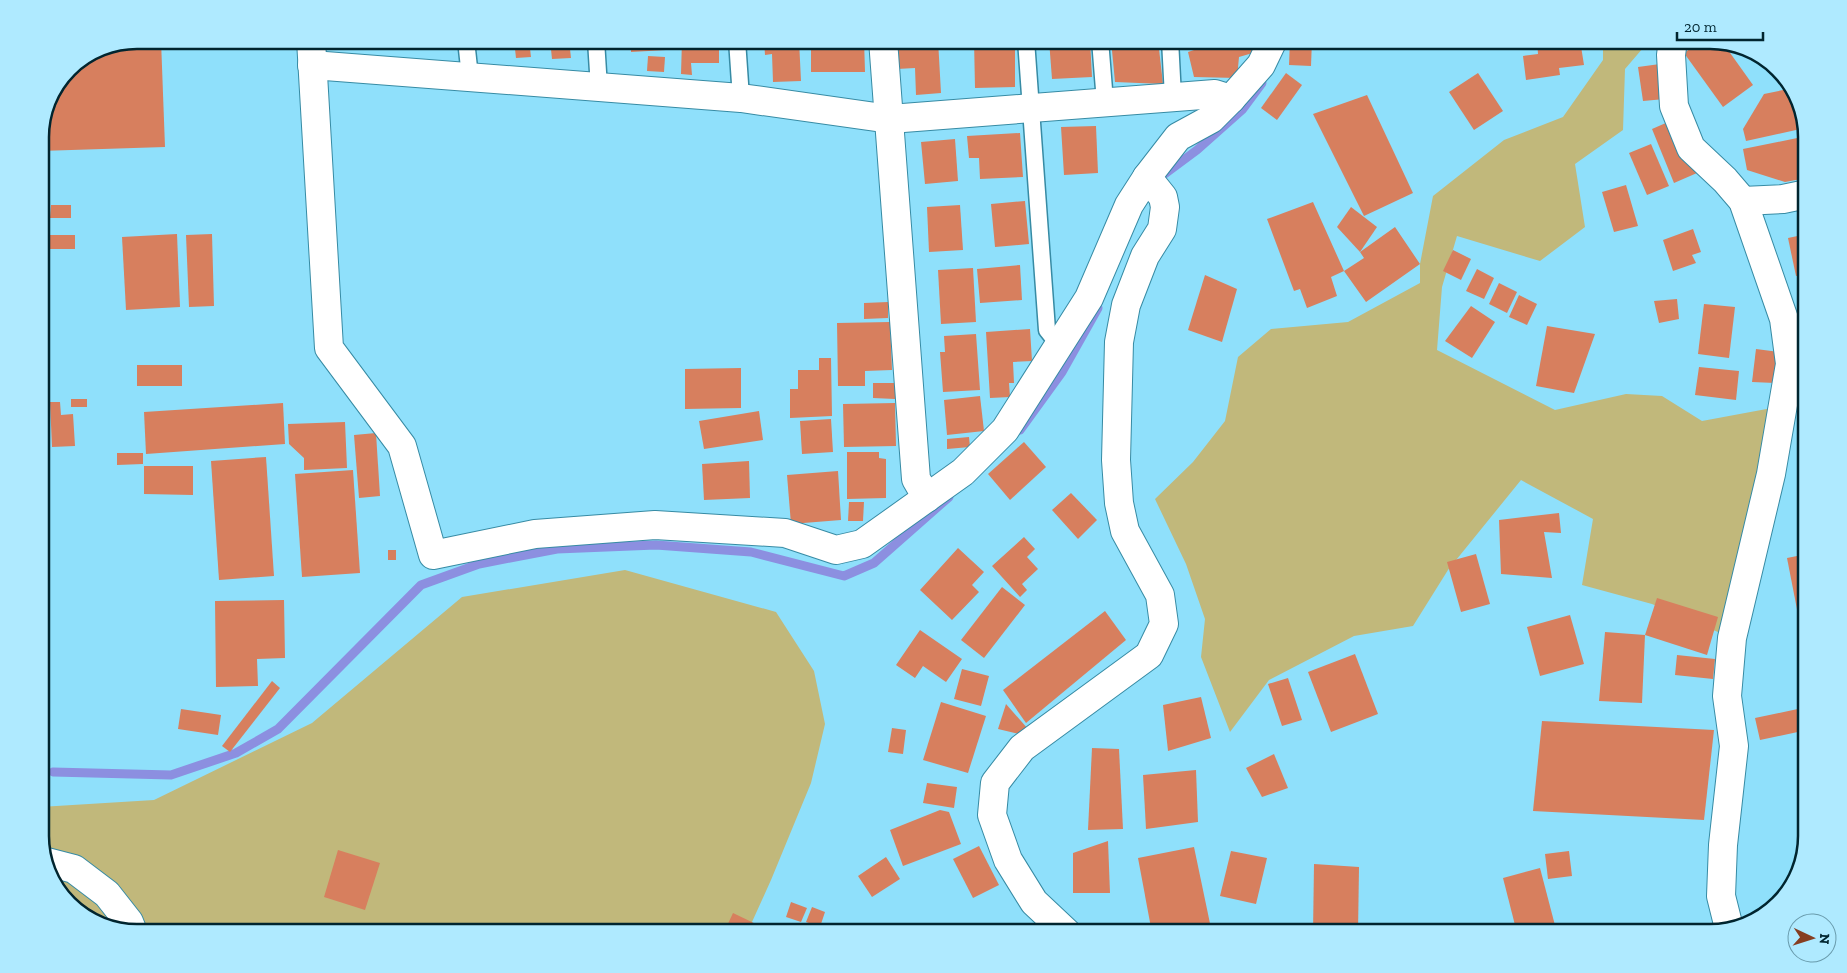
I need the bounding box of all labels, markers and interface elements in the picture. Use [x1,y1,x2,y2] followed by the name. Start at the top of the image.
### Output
[1677,10,1763,42] scale bar
[1684,18,1717,36] text: 20 m
[1787,913,1837,963] north arrow
[1816,933,1833,945] text: N

